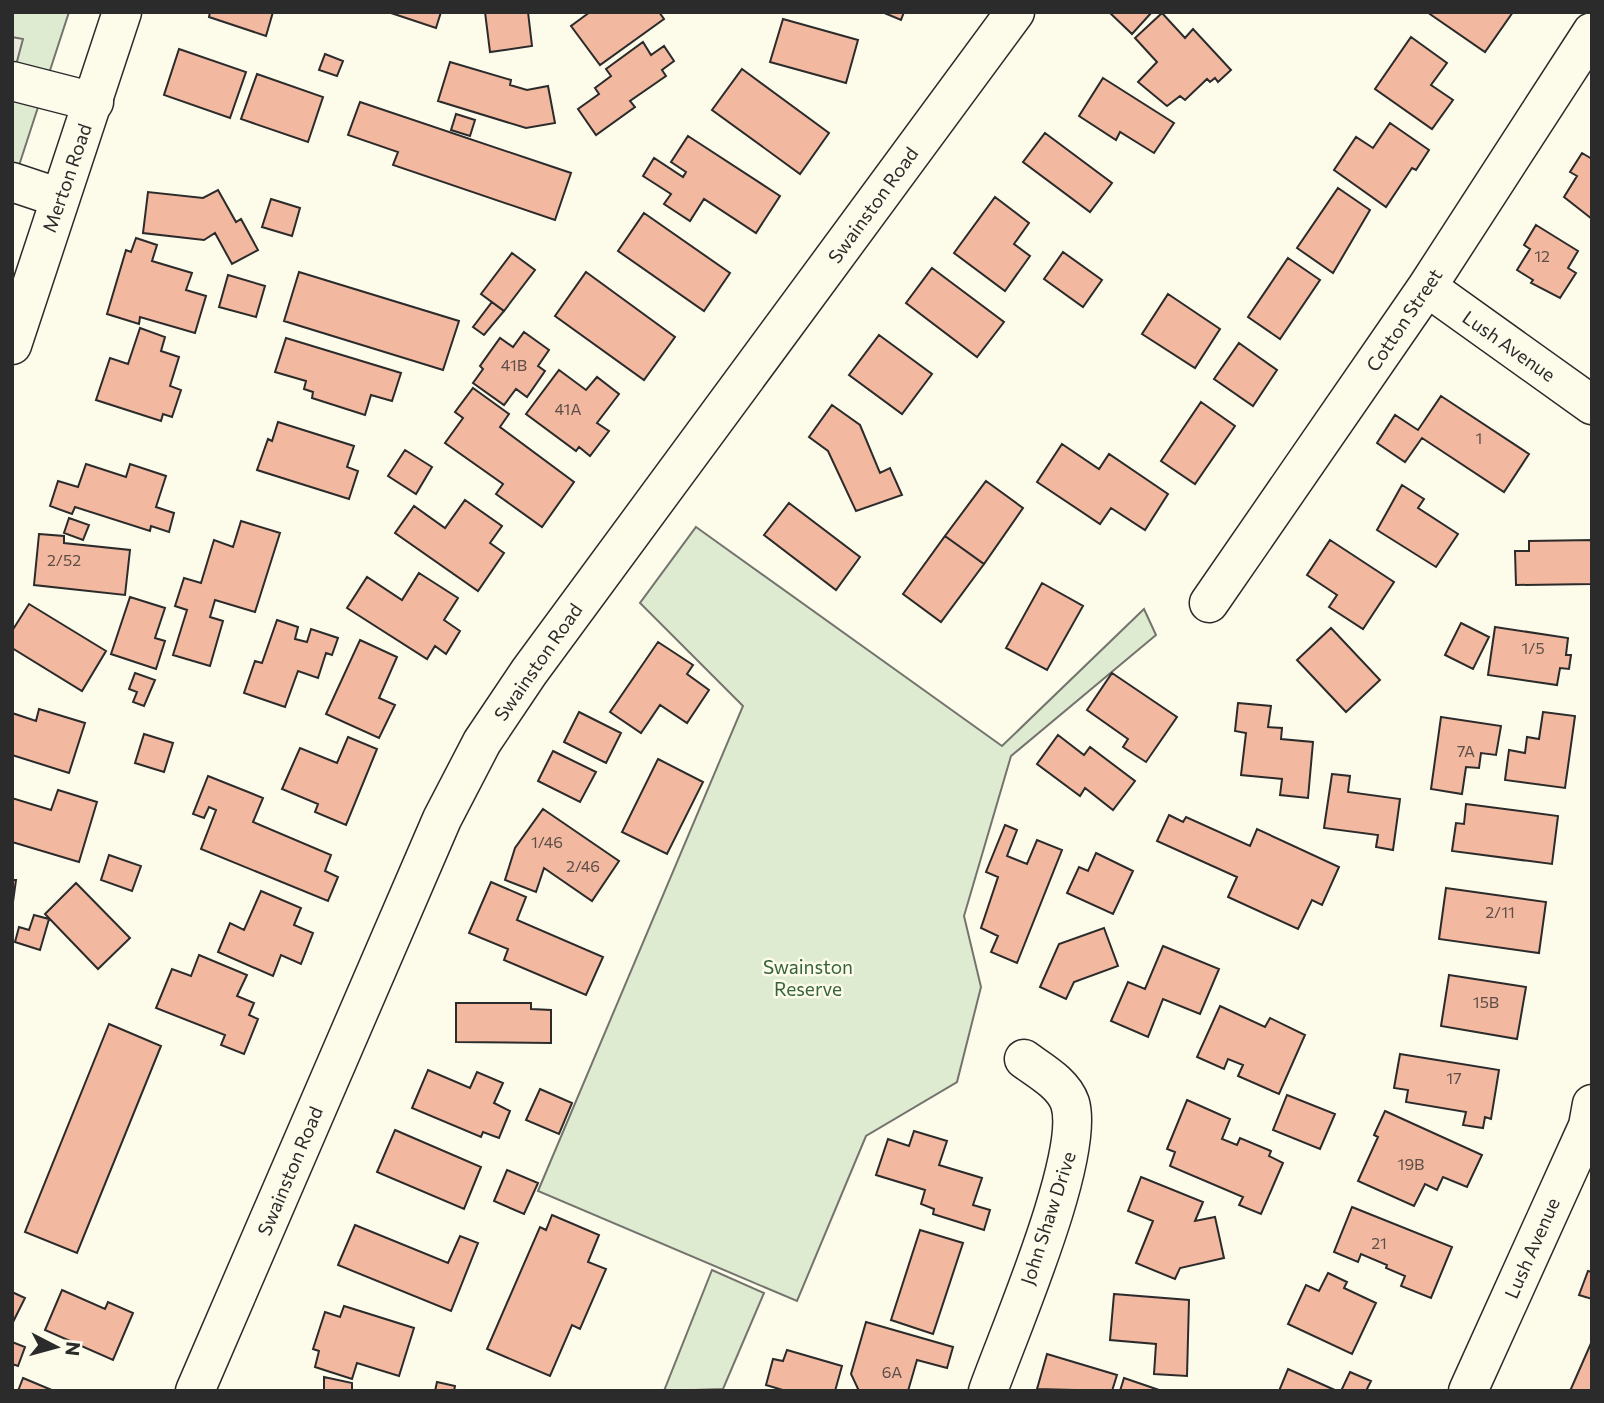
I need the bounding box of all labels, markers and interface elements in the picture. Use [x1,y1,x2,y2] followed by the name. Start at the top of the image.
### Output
[37,120,96,235] street label: Merton Road
[823,142,922,267] street label: Swainston Road
[1534,246,1550,265] house number: 12
[1361,264,1447,376] street label: Cotton Street
[1458,305,1560,386] street label: Lush Avenue
[501,355,527,374] house number: 41B
[555,399,582,418] house number: 41A
[1476,428,1482,447] house number: 1
[47,550,81,569] house number: 2/52
[489,599,587,725] street label: Swainston Road
[1521,638,1545,657] house number: 1/5
[1457,741,1475,760] house number: 7A
[531,832,563,851] house number: 1/46
[566,856,600,875] house number: 2/46
[1485,902,1515,921] house number: 2/11
[763,955,853,1000] park label: Swainston Reserve
[1473,992,1499,1011] house number: 15B
[1446,1068,1462,1087] house number: 17
[252,1103,327,1239] street label: Swainston Road
[1015,1148,1080,1287] street label: John Shaw Drive
[1398,1154,1424,1173] house number: 19B
[1499,1194,1564,1302] street label: Lush Avenue
[1371,1233,1387,1252] house number: 21
[21,1312,91,1382] north arrow
[61,1341,86,1357] text: N
[882,1362,902,1381] house number: 6A

